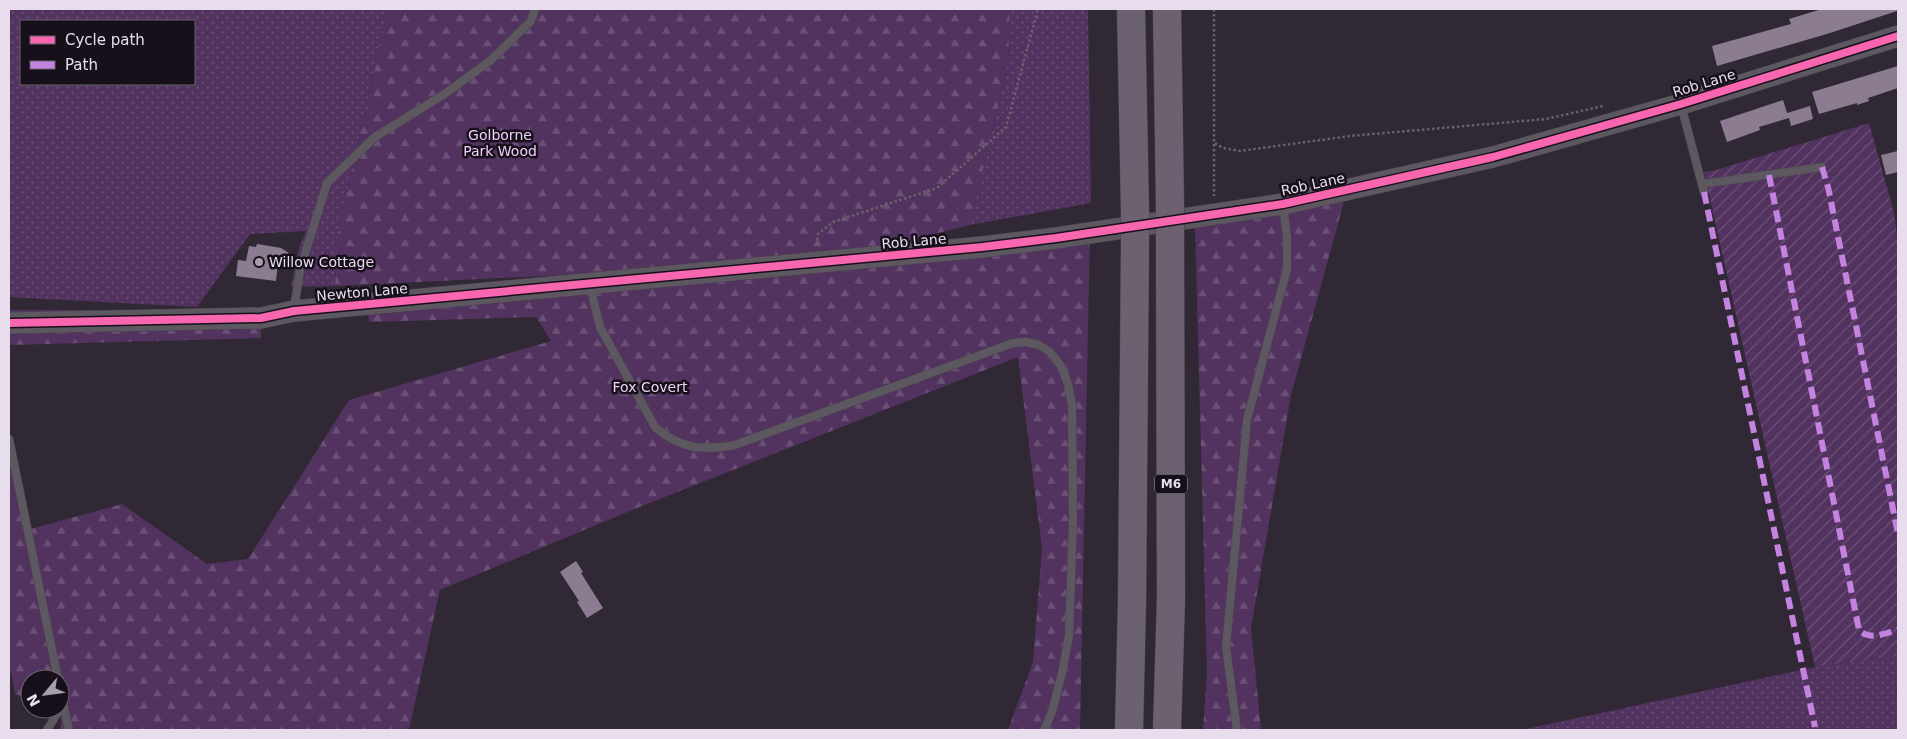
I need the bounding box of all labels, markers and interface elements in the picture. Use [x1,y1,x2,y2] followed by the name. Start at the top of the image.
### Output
[20,20,195,85] legend
[65,31,145,49] text: Cycle path
[65,56,98,74] text: Path
[1671,66,1737,100] street label: Rob Lane
[463,127,537,159] park label: Golborne Park Wood
[1280,169,1346,199] street label: Rob Lane
[881,230,947,252] street label: Rob Lane
[269,254,374,270] place label: Willow Cottage
[253,256,265,268] marker: Willow Cottage
[316,280,408,304] street label: Newton Lane
[613,379,688,395] park label: Fox Covert
[1155,474,1187,494] road number: M6
[20,669,70,719] north arrow
[24,691,43,709] text: N

